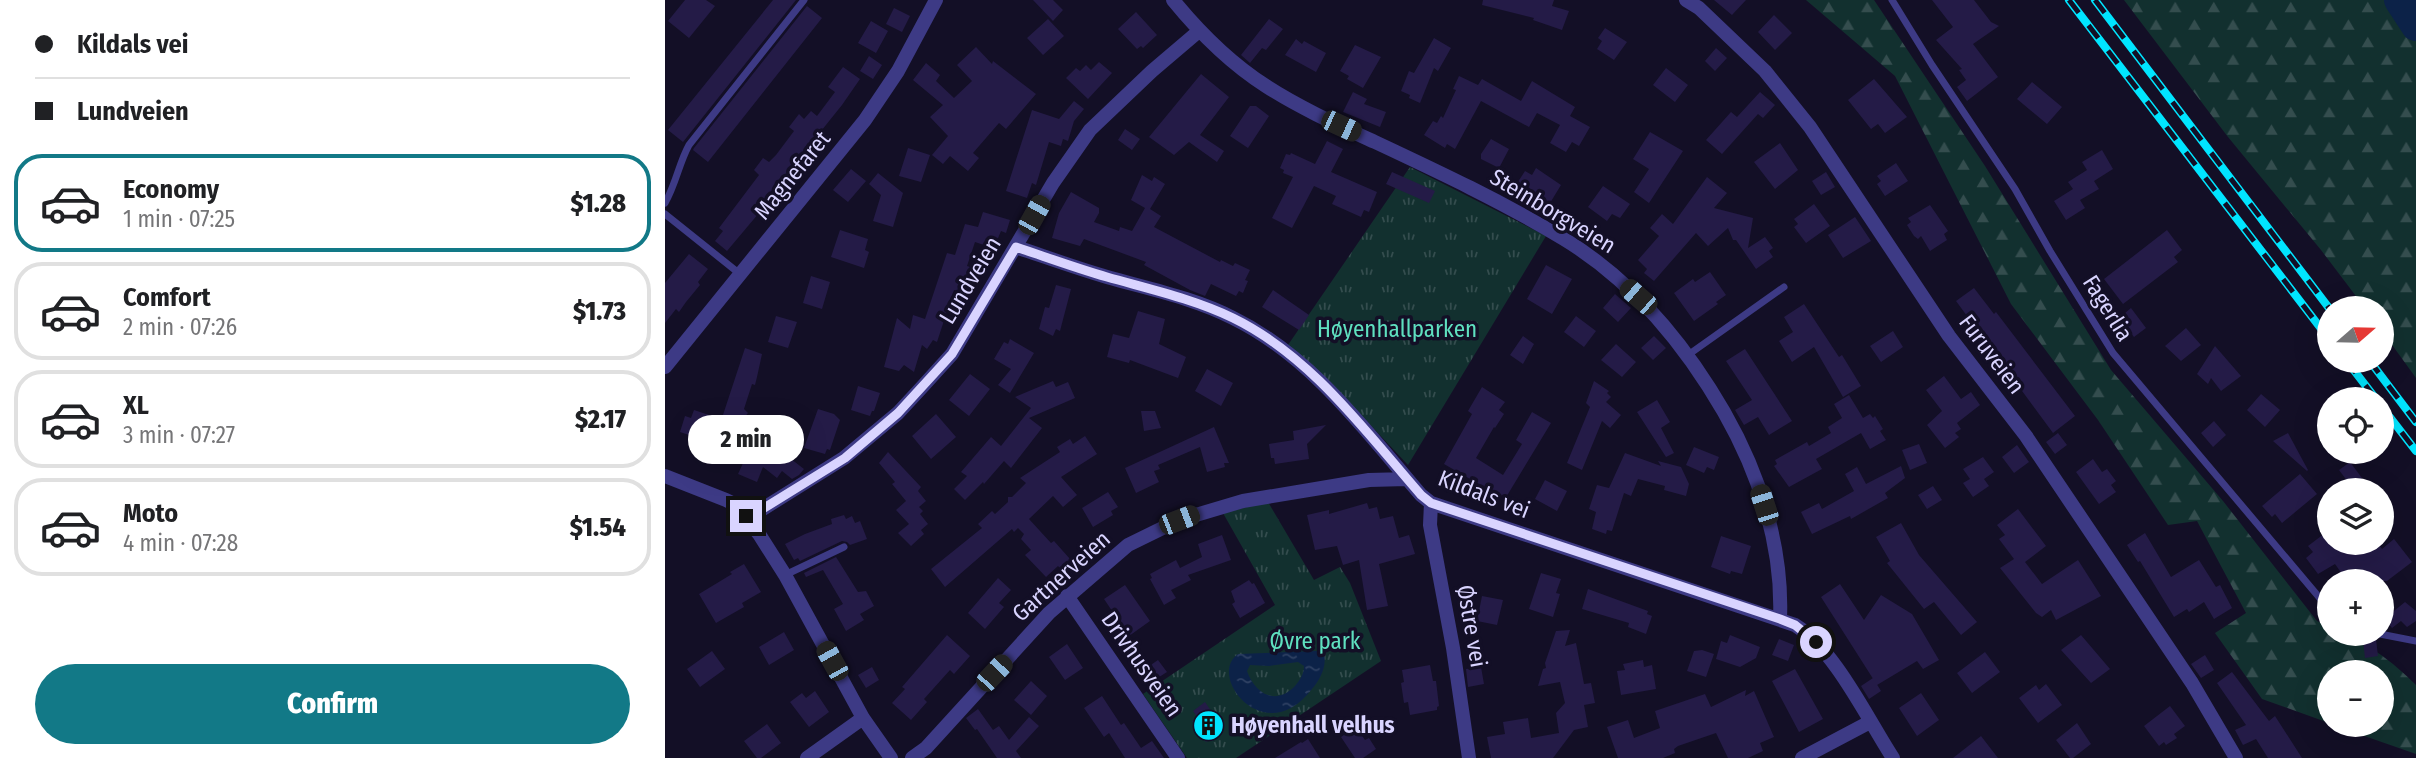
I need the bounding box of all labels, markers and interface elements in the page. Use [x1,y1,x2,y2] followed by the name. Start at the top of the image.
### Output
[77,29,188,60] text: Kildals vei
[77,96,189,127] text: Lundveien
[1318,108,1365,144] car
[748,125,836,225] street label: Magnefaret
[1485,163,1621,259] street label: Steinborgveien
[39,172,102,235] icon: car
[123,174,219,205] text: Economy
[570,188,626,219] text: $1.28
[1015,192,1054,238] car
[123,205,235,233] text: 1 min · 07:25
[933,231,1007,329] street label: Lundveien
[2077,270,2139,346] street label: Fagerlia
[1616,275,1661,319] car
[39,280,102,343] icon: car
[123,282,211,313] text: Comfort
[573,296,626,327] text: $1.73
[2317,296,2394,373] north arrow
[2317,296,2394,737] map controls
[1953,309,2031,399] street label: Furuveien
[123,313,237,341] text: 2 min · 07:26
[1317,315,1477,343] park label: Høyenhallparken
[2317,387,2394,464] button: locate
[39,388,102,451] icon: car
[123,390,149,421] text: XL
[575,404,626,435] text: $2.17
[688,414,804,463] callout: 2 min
[123,421,235,449] text: 3 min · 07:27
[721,425,771,453] text: 2 min
[1434,464,1534,524] street label: Kildals vei
[2317,478,2394,555] button: layers
[1748,482,1781,528] car
[39,496,102,559] icon: car
[123,498,178,529] text: Moto
[730,500,762,532] route end
[1156,503,1203,537] car
[570,512,626,543] text: $1.54
[1006,525,1116,627] street label: Gartnerveien
[123,529,238,557] text: 4 min · 07:28
[2317,569,2394,646] button: +
[1451,583,1493,669] street label: Østre vei
[1096,606,1188,722] street label: Drivhusveien
[1800,626,1832,658] route start
[1270,627,1361,655] park label: Øvre park
[813,638,852,684] car
[972,650,1017,696] car
[2317,660,2394,737] button: −
[35,664,630,744] button: Confirm
[1191,708,1225,742] building icon: Høyenhall velhus
[1231,711,1395,739] place label: Høyenhall velhus

